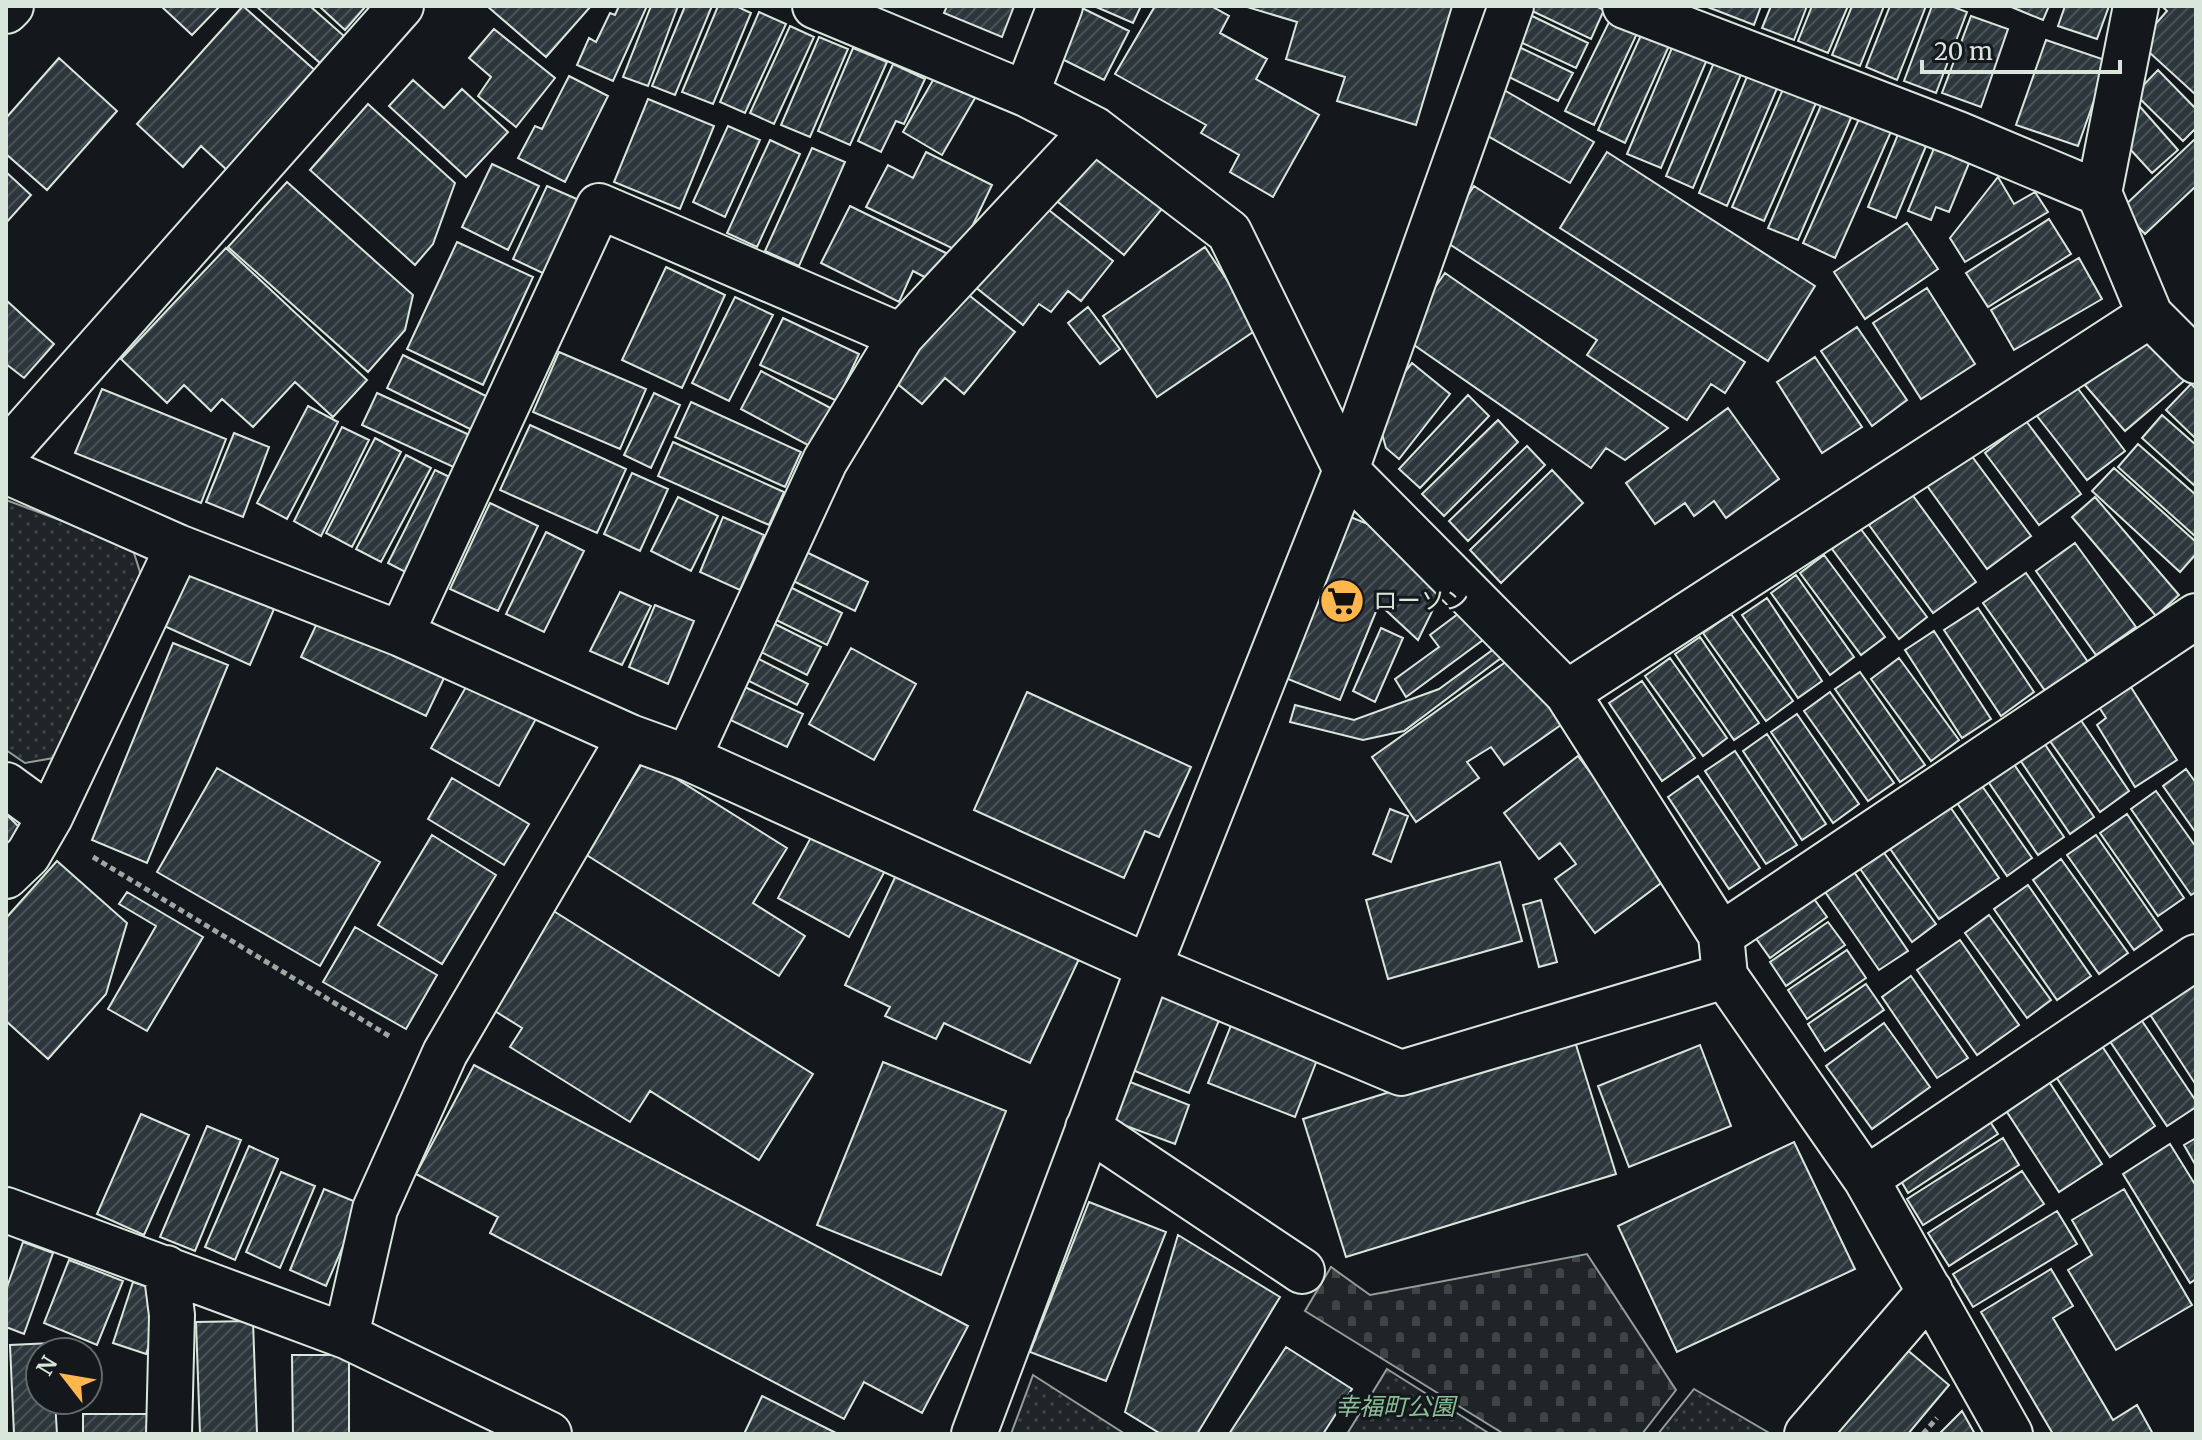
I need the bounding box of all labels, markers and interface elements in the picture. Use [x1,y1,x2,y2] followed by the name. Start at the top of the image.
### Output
[1922,24,2120,74] scale bar
[1934,36,1993,67] text: 20 m
[1318,577,1366,625] supermarket icon: ローソン
[1373,585,1469,616] place label: ローソン
[24,1336,104,1416] north arrow
[30,1351,64,1380] text: N
[1335,1391,1458,1422] park label: 幸福町公園

